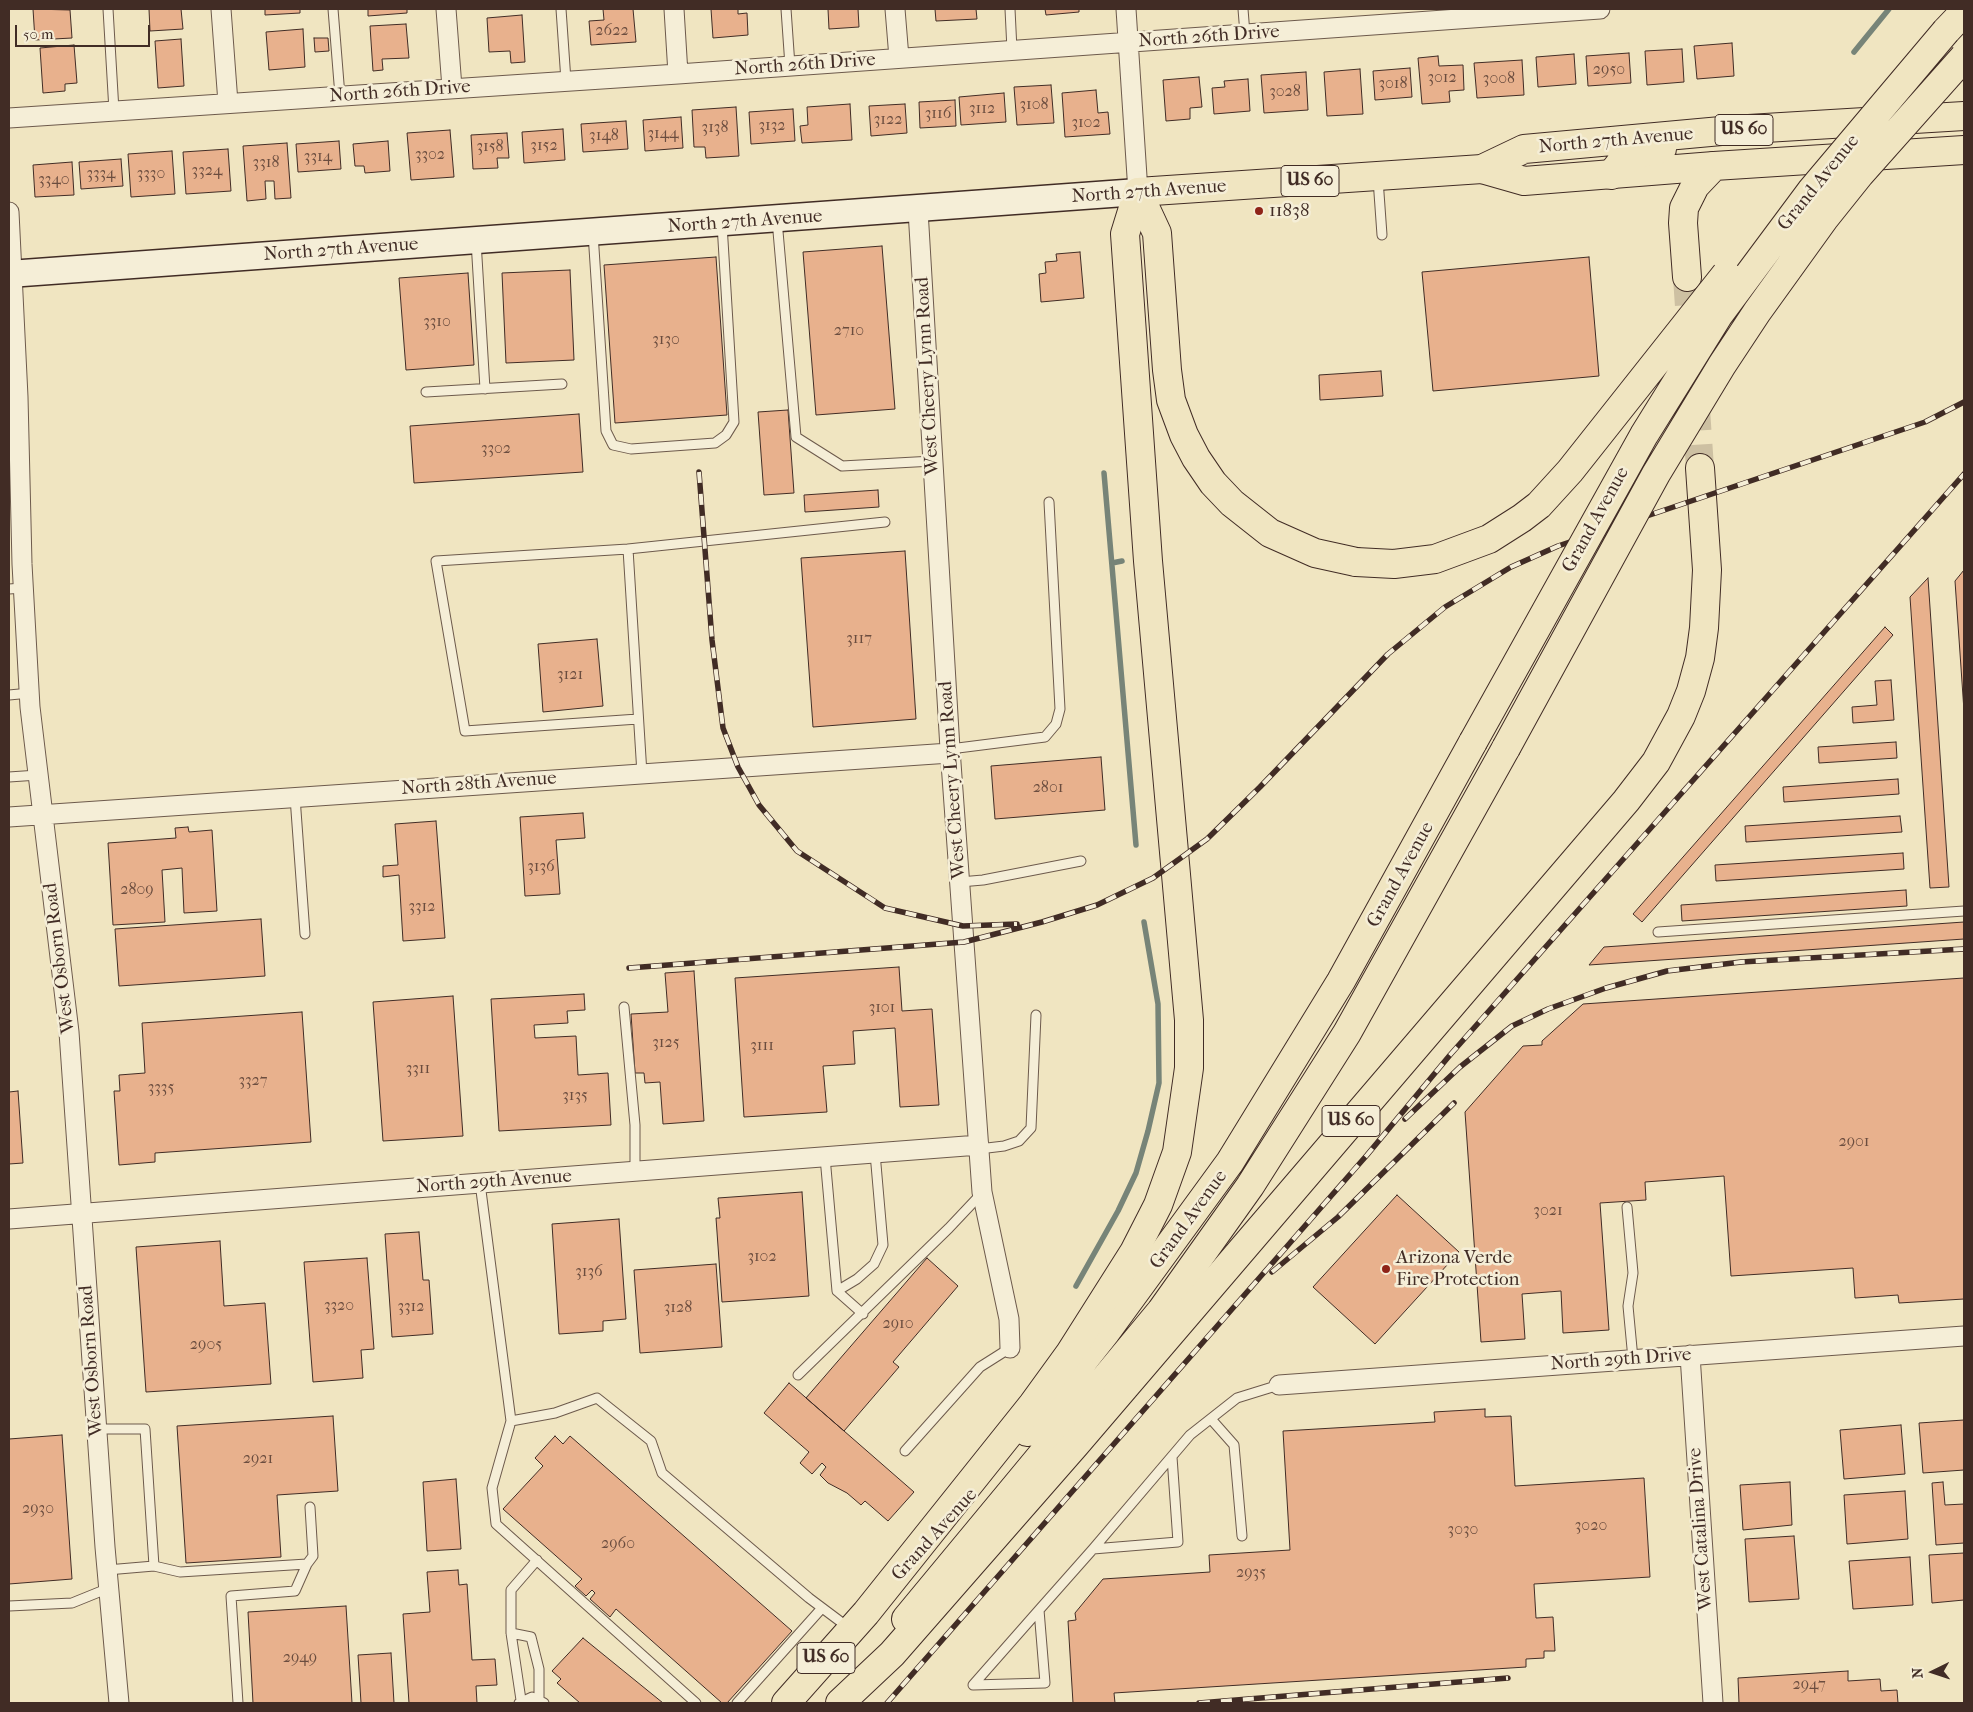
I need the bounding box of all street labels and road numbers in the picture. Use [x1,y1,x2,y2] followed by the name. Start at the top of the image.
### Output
[1138,21,1280,53] street label: North 26th Drive
[734,49,876,81] street label: North 26th Drive
[329,76,471,108] street label: North 26th Drive
[1715,114,1773,146] road number: US 60
[1538,123,1694,159] street label: North 27th Avenue
[1773,130,1865,236] street label: Grand Avenue
[1281,166,1339,197] road number: US 60
[1071,175,1227,209] street label: North 27th Avenue
[667,205,823,239] street label: North 27th Avenue
[263,233,419,267] street label: North 27th Avenue
[911,276,945,476] street label: West Cheery Lynn Road
[1558,463,1634,577] street label: Grand Avenue
[935,680,971,880] street label: West Cheery Lynn Road
[401,767,557,801] street label: North 28th Avenue
[1363,818,1439,932] street label: Grand Avenue
[39,881,81,1035] street label: West Osborn Road
[1322,1106,1380,1136] road number: US 60
[415,1165,573,1199] street label: North 29th Avenue
[1145,1166,1233,1274] street label: Grand Avenue
[75,1285,109,1437] street label: West Osborn Road
[1550,1344,1692,1376] street label: North 29th Drive
[1684,1447,1718,1611] street label: West Catalina Drive
[887,1484,983,1586] street label: Grand Avenue
[797,1642,855,1674] road number: US 60

